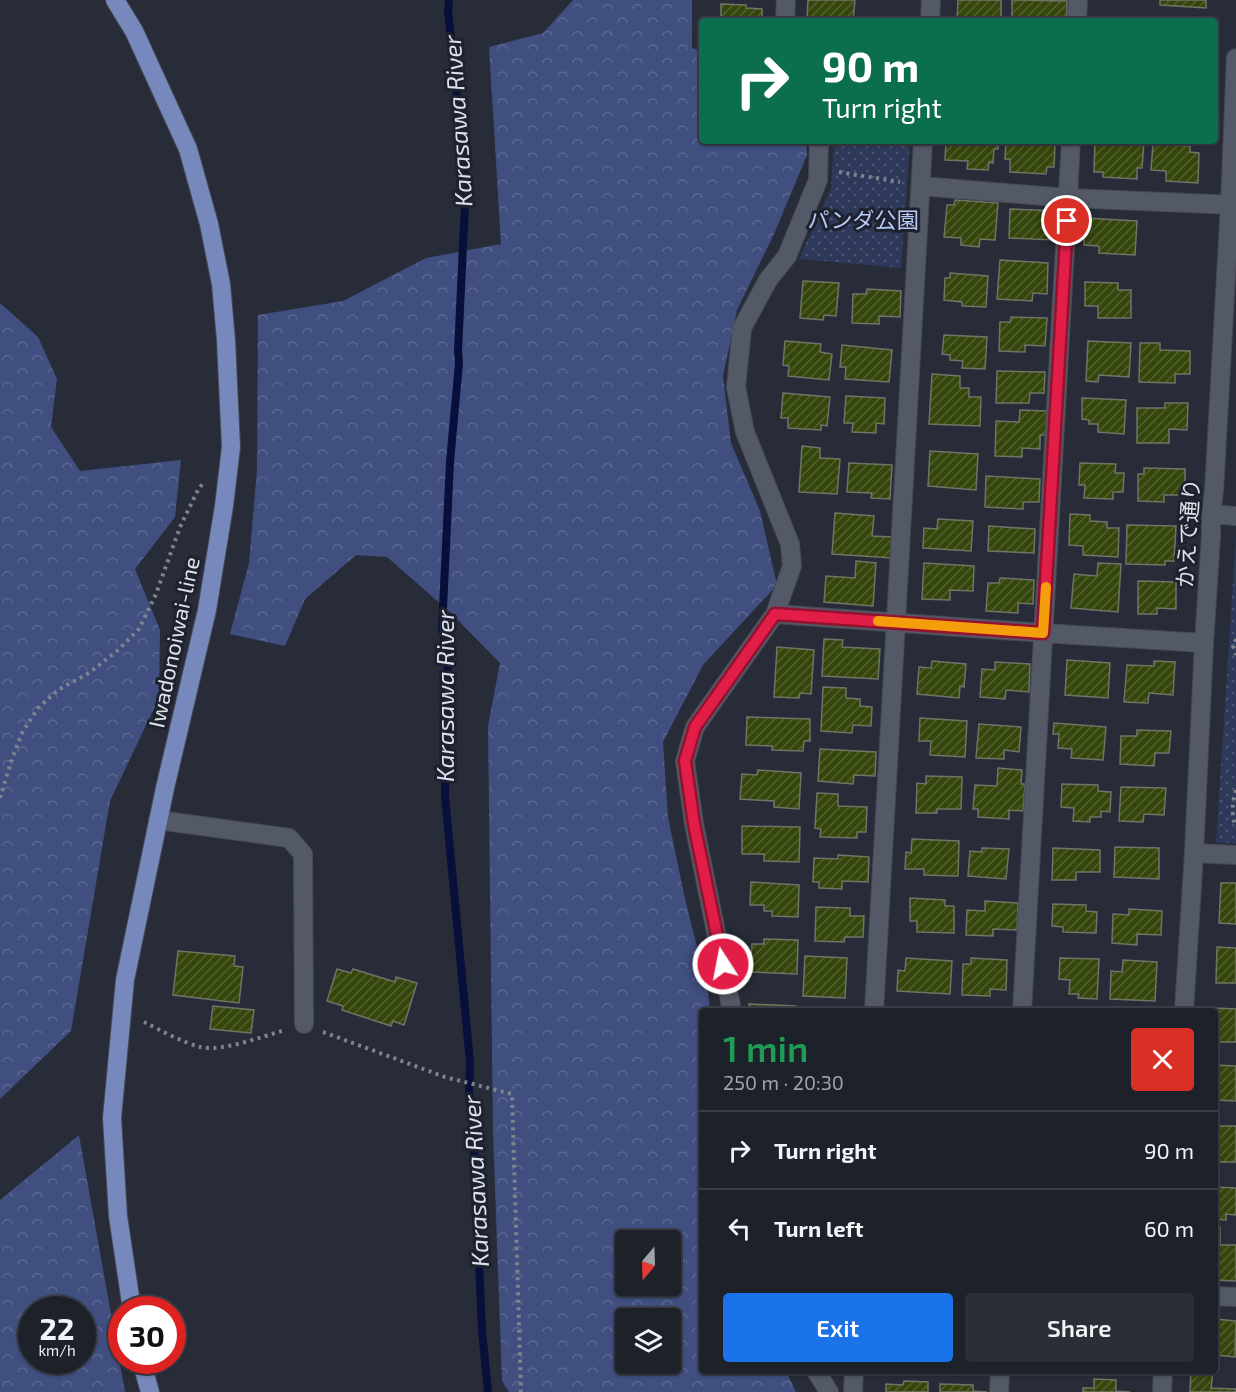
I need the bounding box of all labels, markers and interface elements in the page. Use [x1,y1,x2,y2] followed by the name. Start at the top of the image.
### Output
[437,34,477,208] water label: Karasawa River
[822,40,919,90] text: 90 m
[723,42,801,120] icon: right
[822,91,942,123] text: Turn right
[1041,195,1092,246] pin
[1050,204,1083,237] icon: arrive
[807,206,919,232] park label: パンダ公園
[1170,478,1204,588] street label: かえで通り
[142,554,204,730] street label: Iwadonoiwai-line
[430,610,459,782] water label: Karasawa River
[691,932,755,996] position arrow
[723,1026,808,1069] text: 1 min
[1131,1028,1194,1091] button: close
[723,1070,844,1094] text: 250 m · 20:30
[456,1094,494,1268] water label: Karasawa River
[723,1134,756,1167] icon: right
[774,1137,876,1163] text: Turn right
[1144,1137,1194,1163] text: 90 m
[723,1212,756,1245] icon: left
[774,1215,863,1241] text: Turn left
[1144,1215,1194,1241] text: 60 m
[615,1230,681,1296] north arrow
[615,1230,681,1374] map controls
[723,1293,953,1362] button: Exit
[965,1293,1194,1362] button: Share
[108,1296,186,1374] speed limit sign: 30
[615,1308,681,1374] button: layers
[40,1310,74,1346] text: 22
[38,1341,76,1359] text: km/h

